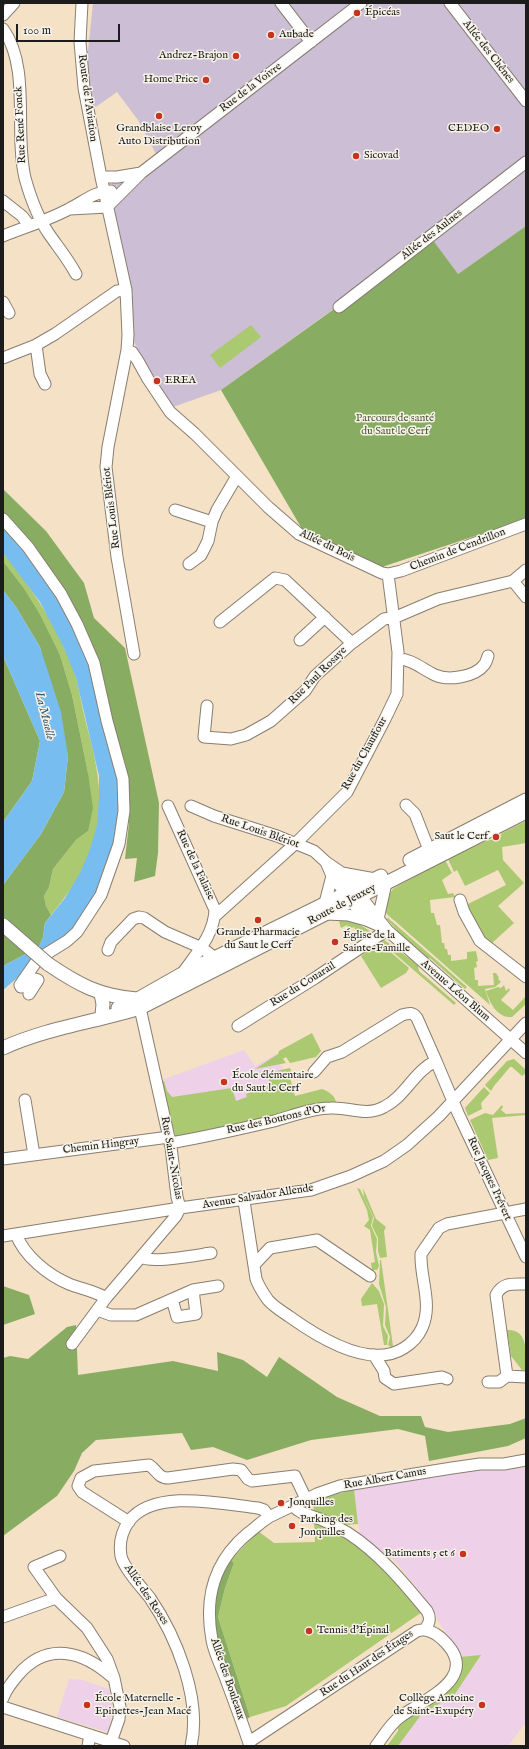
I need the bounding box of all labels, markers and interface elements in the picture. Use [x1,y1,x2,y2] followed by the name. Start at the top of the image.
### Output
[365,6,400,20] place label: Épicéas
[352,8,362,18] marker: Épicéas
[18,16,122,42] scale bar
[459,18,517,86] street label: Allée des Chênes
[23,23,51,38] text: 100 m
[279,28,314,42] place label: Aubade
[266,30,276,40] marker: Aubade
[159,49,228,63] place label: Andrez-Brajon
[231,51,241,61] marker: Andrez-Brajon
[74,53,100,143] street label: Route de l'Aviation
[217,60,285,116] street label: Rue de la Voivre
[144,73,198,87] place label: Home Price
[201,75,211,85] marker: Home Price
[12,86,30,164] street label: Rue René Fonck
[154,111,164,121] marker: Grandblaise Leroy Auto Distribution
[116,122,202,148] place label: Grandblaise Leroy Auto Distribution
[448,122,489,136] place label: CEDEO
[492,124,502,134] marker: CEDEO
[364,149,399,163] place label: Sicovad
[351,151,361,161] marker: Sicovad
[399,207,465,263] street label: Allée des Aulnes
[165,374,196,388] place label: EREA
[152,376,162,386] marker: EREA
[356,412,434,438] park label: Parcours de santé du Saut le Cerf
[100,466,124,550] street label: Rue Louis Blériot
[408,526,508,574] street label: Chemin de Cendrillon
[297,527,357,565] street label: Allée du Bois
[286,644,350,708] street label: Rue Paul Rosaye
[31,690,57,742] water label: La Moselle
[339,715,391,793] street label: Rue du Chauffour
[219,812,301,852] street label: Rue Louis Blériot
[173,828,217,902] street label: Rue de la Falaise
[434,830,488,844] place label: Saut le Cerf
[491,832,501,842] marker: Saut le Cerf
[306,882,378,928] street label: Route de Jeuxey
[253,915,263,925] marker: Grande Pharmacie du Saut le Cerf
[216,926,300,952] place label: Grande Pharmacie du Saut le Cerf
[343,929,410,955] place label: Église de la Sainte-Famille
[330,937,340,947] marker: Église de la Sainte-Famille
[418,957,492,1025] street label: Avenue Léon Blum
[268,960,338,1010] street label: Rue du Couarail
[232,1069,314,1095] place label: École élémentaire du Saut le Cerf
[219,1077,229,1087] marker: École élémentaire du Saut le Cerf
[225,1102,327,1138] street label: Rue des Boutons d'Or
[157,1115,185,1201] street label: Rue Saint-Nicolas
[62,1135,140,1157] street label: Chemin Hingray
[464,1135,514,1223] street label: Rue Jacques Prévert
[202,1182,314,1212] street label: Avenue Salvador Allende
[343,1465,427,1493] street label: Rue Albert Camus
[289,1496,334,1510] place label: Jonquilles
[276,1498,286,1508] marker: Jonquilles
[300,1513,353,1539] place label: Parking des Jonquilles
[287,1521,297,1531] marker: Parking des Jonquilles
[385,1547,455,1561] place label: Batiments 5 et 6
[458,1549,468,1559] marker: Batiments 5 et 6
[121,1562,171,1628] street label: Allée des Roses
[317,1624,389,1638] place label: Tennis d'Épinal
[304,1626,314,1636] marker: Tennis d'Épinal
[318,1628,416,1700] street label: Rue du Haut des Étages
[207,1636,247,1722] street label: Allée des Bouleaux
[95,1692,191,1718] place label: École Maternelle - Epinettes-Jean Macé
[393,1692,474,1718] place label: Collège Antoine de Saint-Exupéry
[82,1700,92,1710] marker: École Maternelle - Epinettes-Jean Macé
[477,1700,487,1710] marker: Collège Antoine de Saint-Exupéry

